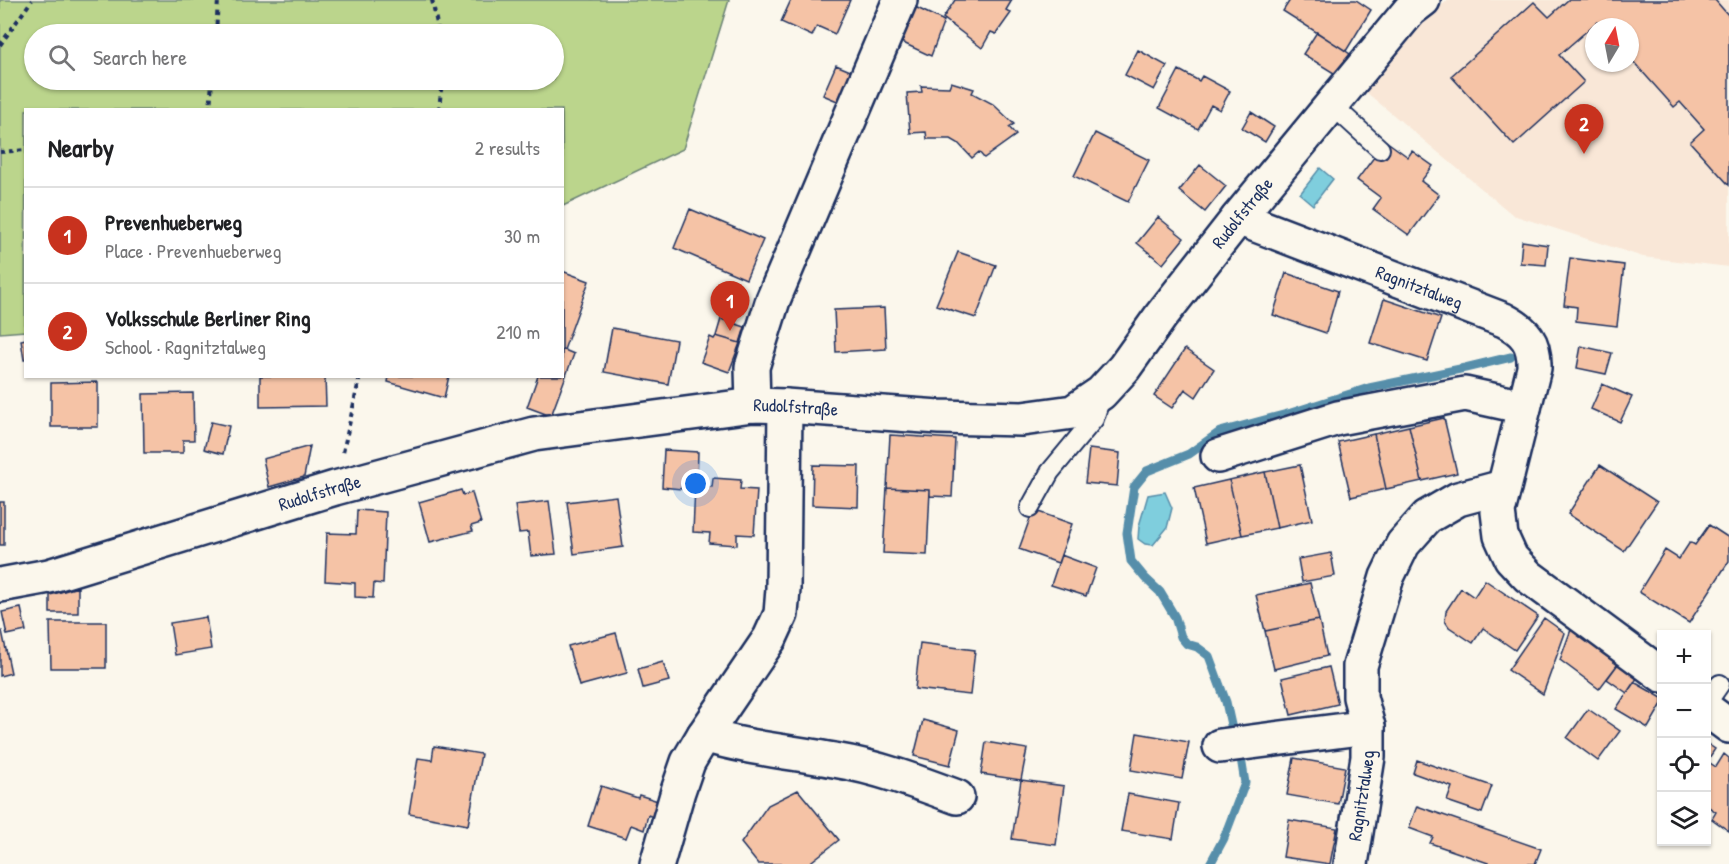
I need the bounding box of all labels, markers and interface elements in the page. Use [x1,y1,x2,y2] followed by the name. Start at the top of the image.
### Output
[1585,18,1639,72] north arrow
[24,24,564,90] search box
[45,41,78,74] icon: search
[93,42,187,72] text: Search here
[1564,104,1604,154] pin: 2
[48,130,114,165] text: Nearby
[475,134,540,161] text: 2 results
[1206,172,1279,254] street label: Rudolfstraße
[105,207,242,237] text: Prevenhueberweg
[64,222,71,249] text: 1
[504,222,540,249] text: 30 m
[105,237,281,264] text: Place · Prevenhueberweg
[1372,259,1466,315] street label: Ragnitztalweg
[710,282,750,331] pin: 1
[105,303,310,333] text: Volksschule Berliner Ring
[63,318,72,345] text: 2
[496,318,540,345] text: 210 m
[105,333,266,360] text: School · Ragnitztalweg
[753,392,839,422] street label: Rudolfstraße
[275,469,364,517] street label: Rudolfstraße
[681,469,710,498] your location
[1657,630,1711,846] map controls
[1657,630,1711,684] button: +
[1657,684,1711,738] button: −
[1657,738,1711,792] button: locate
[1342,751,1380,843] street label: Ragnitztalweg
[1657,792,1711,846] button: layers

